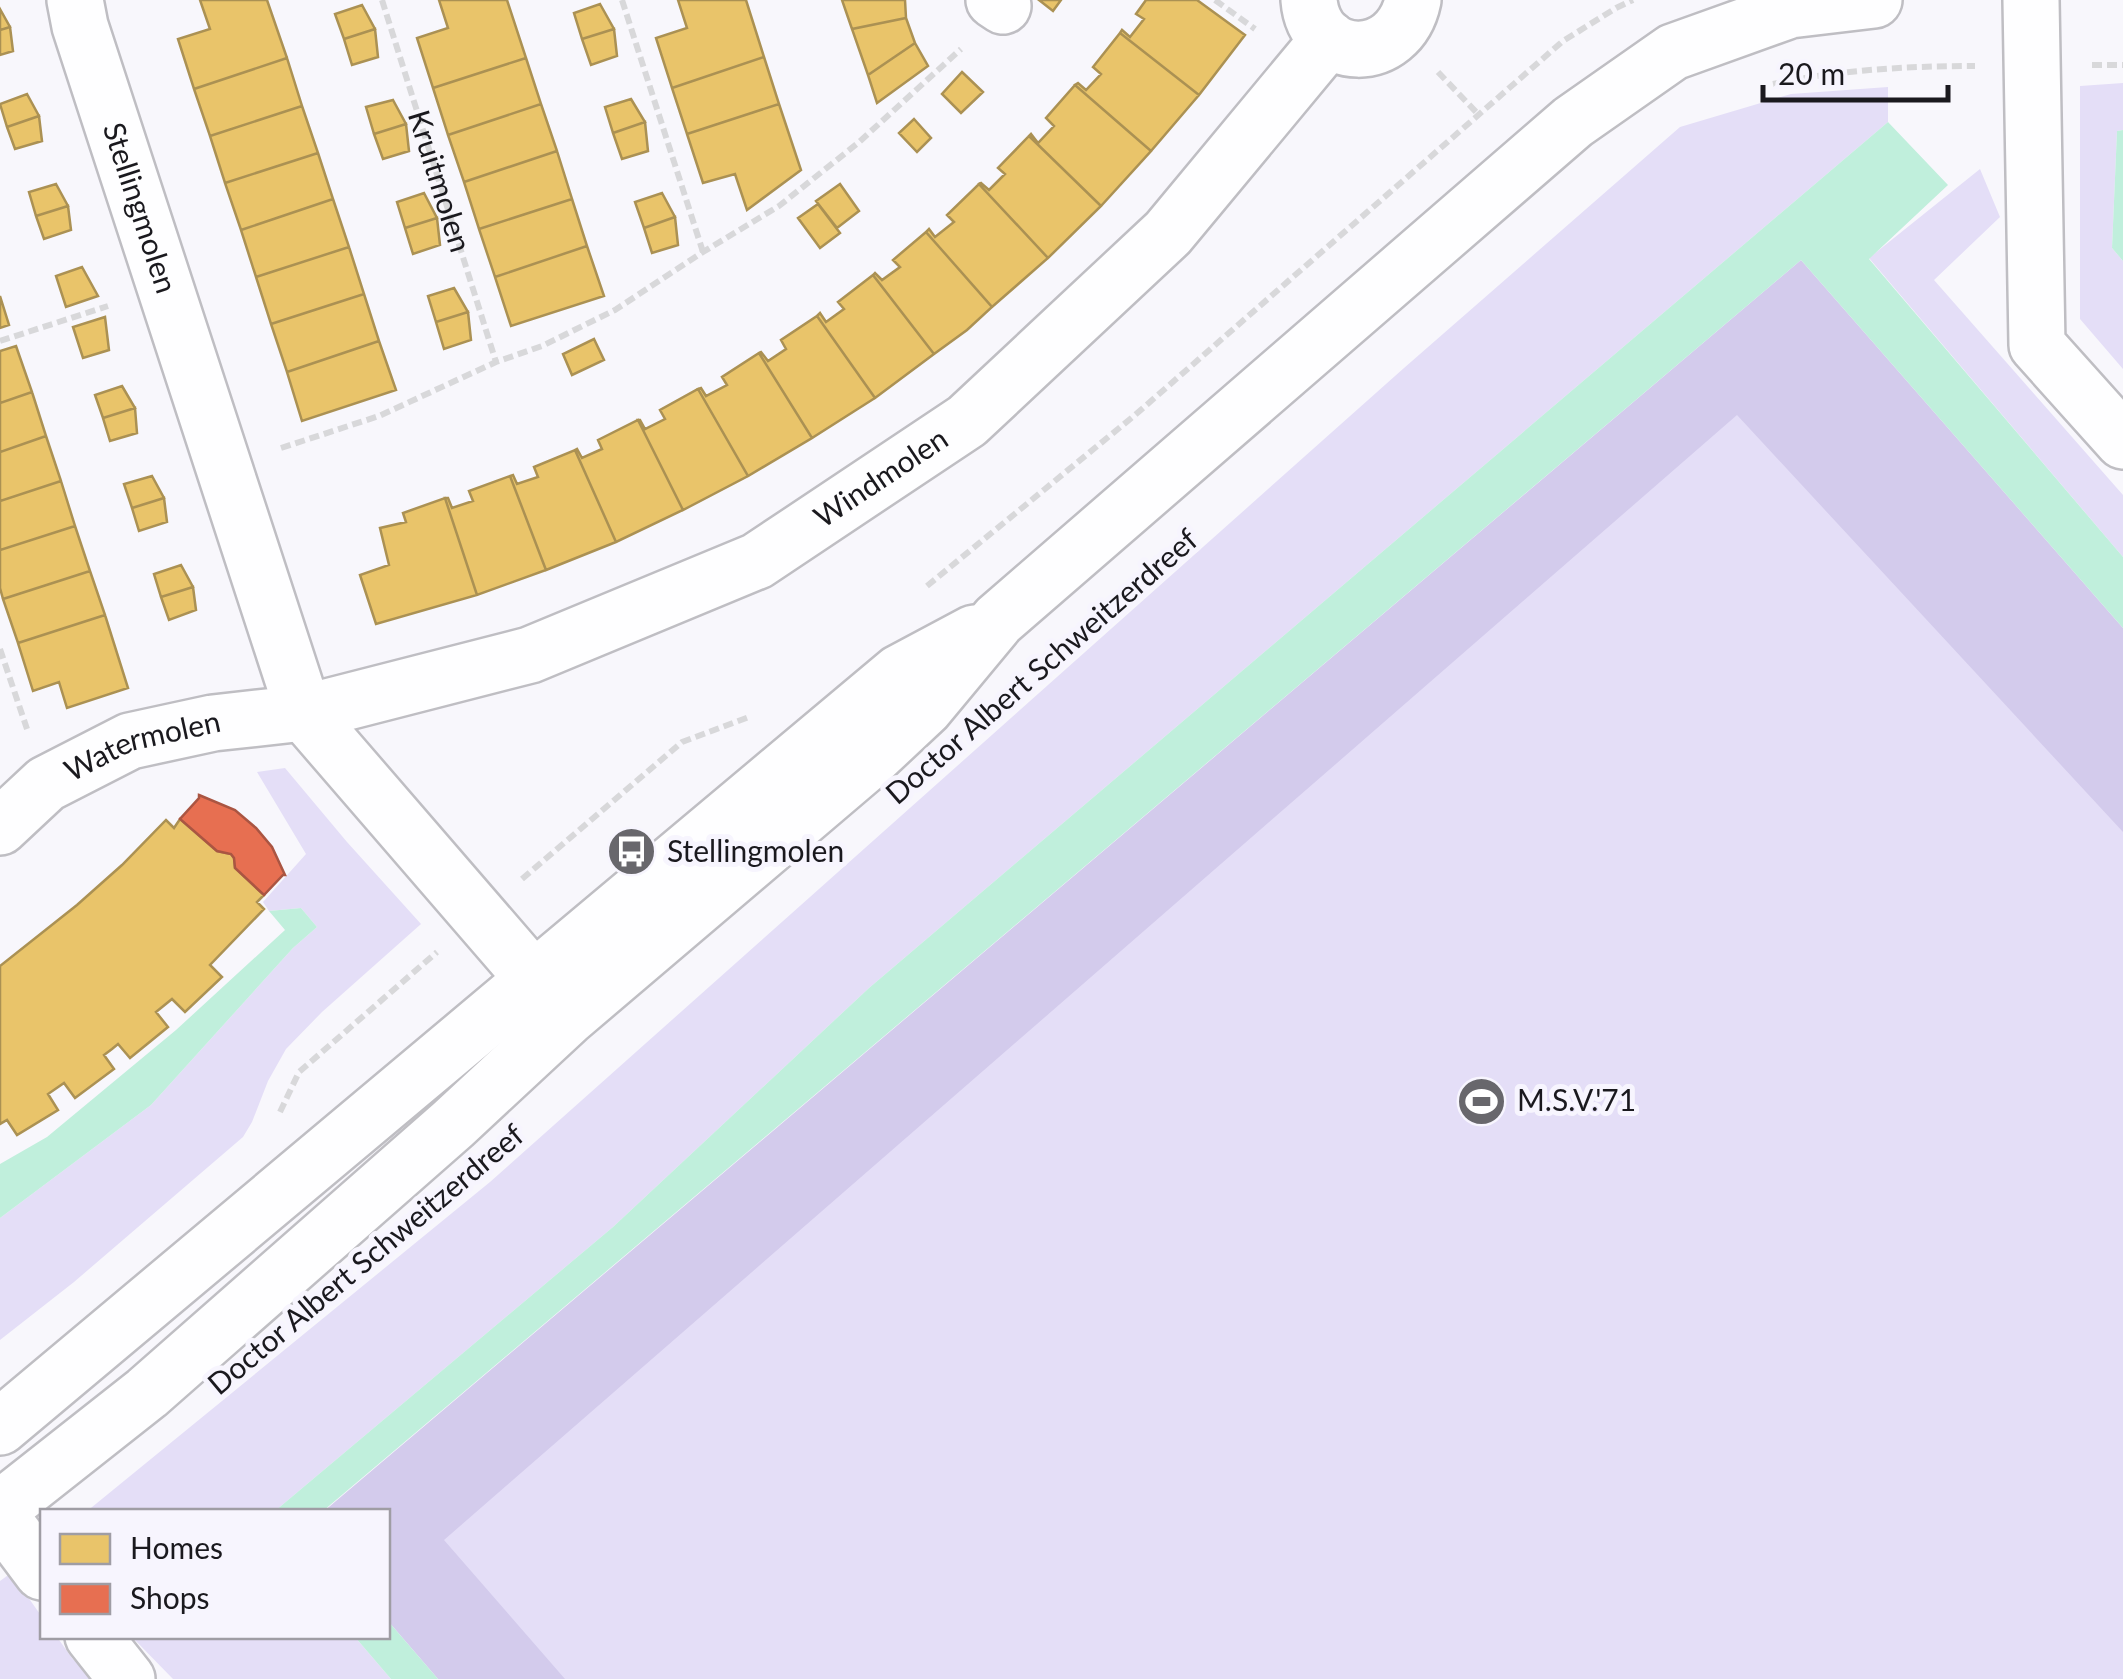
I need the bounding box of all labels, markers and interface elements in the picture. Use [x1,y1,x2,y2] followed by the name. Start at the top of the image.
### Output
[1763,40,1948,102] scale bar
[1778,55,1845,91] text: 20 m
[402,105,480,256] street label: Kruitmolen
[97,118,186,297] street label: Stellingmolen
[806,419,954,534] street label: Windmolen
[878,520,1204,811] street label: Doctor Albert Schweitzerdreef
[58,702,223,788] street label: Watermolen
[606,826,658,878] bus stop icon: Stellingmolen
[667,832,844,868] place label: Stellingmolen
[1456,1075,1508,1127] sports icon: M.S.V.'71
[1517,1081,1636,1117] place label: M.S.V.'71
[200,1116,530,1401] street label: Doctor Albert Schweitzerdreef
[40,1509,390,1639] legend
[130,1529,223,1565] text: Homes
[130,1579,210,1615] text: Shops

